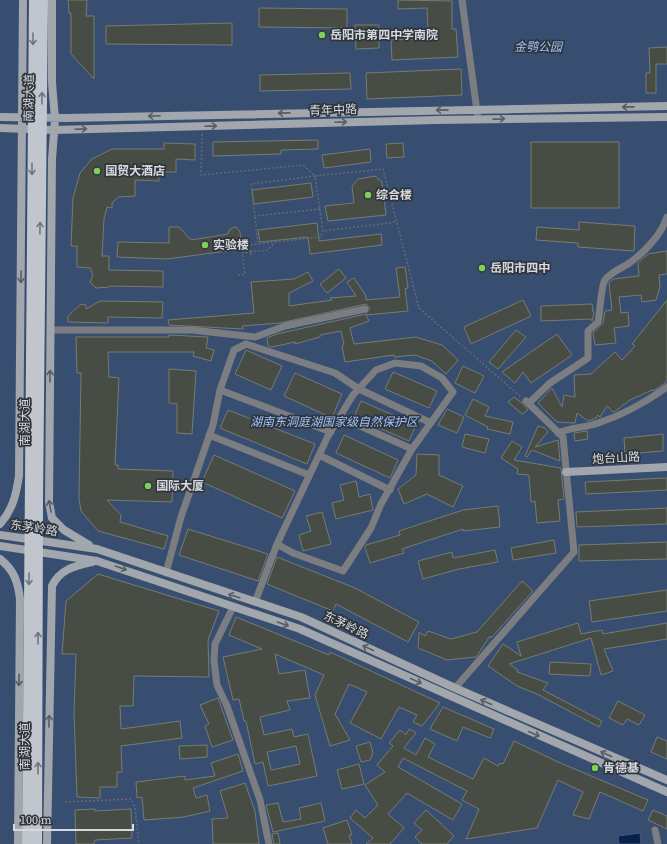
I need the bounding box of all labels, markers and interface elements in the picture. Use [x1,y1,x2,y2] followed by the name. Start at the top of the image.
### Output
[330,27,438,43] place label: 岳阳市第四中学南院
[317,30,327,40] marker: 岳阳市第四中学南院
[30,32,37,45] one-way arrow
[514,39,564,55] park label: 金鹗公园
[21,74,37,122] street label: 南湖大道
[38,92,46,105] one-way arrow
[309,101,357,119] street label: 青年中路
[622,103,635,111] one-way arrow
[436,106,449,114] one-way arrow
[278,109,291,117] one-way arrow
[148,112,161,120] one-way arrow
[492,115,505,123] one-way arrow
[334,118,347,126] one-way arrow
[204,122,217,129] one-way arrow
[74,125,87,133] one-way arrow
[28,162,36,175] one-way arrow
[105,163,165,179] place label: 国贸大酒店
[92,166,102,176] marker: 国贸大酒店
[376,187,412,203] place label: 综合楼
[363,190,373,200] marker: 综合楼
[36,222,44,235] one-way arrow
[213,237,249,253] place label: 实验楼
[200,240,210,250] marker: 实验楼
[490,260,550,276] place label: 岳阳市四中
[477,263,487,273] marker: 岳阳市四中
[17,270,25,283] one-way arrow
[46,370,54,383] one-way arrow
[17,398,33,446] street label: 南湖大道
[250,414,420,430] park label: 湖南东洞庭湖国家级自然保护区
[592,449,640,467] street label: 炮台山路
[156,478,204,494] place label: 国际大厦
[143,481,153,491] marker: 国际大厦
[46,500,54,513] one-way arrow
[9,517,59,539] street label: 东茅岭路
[114,565,126,573] one-way arrow
[25,572,33,585] one-way arrow
[229,591,241,599] one-way arrow
[321,608,371,642] street label: 东茅岭路
[277,620,289,628] one-way arrow
[34,632,42,645] one-way arrow
[362,644,374,651] one-way arrow
[15,673,23,686] one-way arrow
[409,678,421,685] one-way arrow
[481,698,493,705] one-way arrow
[45,715,53,728] one-way arrow
[17,722,33,770] street label: 南湖大道
[528,730,540,738] one-way arrow
[600,750,612,757] one-way arrow
[603,760,639,776] place label: 肯德基
[34,762,42,775] one-way arrow
[590,763,600,773] marker: 肯德基
[14,806,133,832] scale bar
[20,812,52,828] text: 100 m

